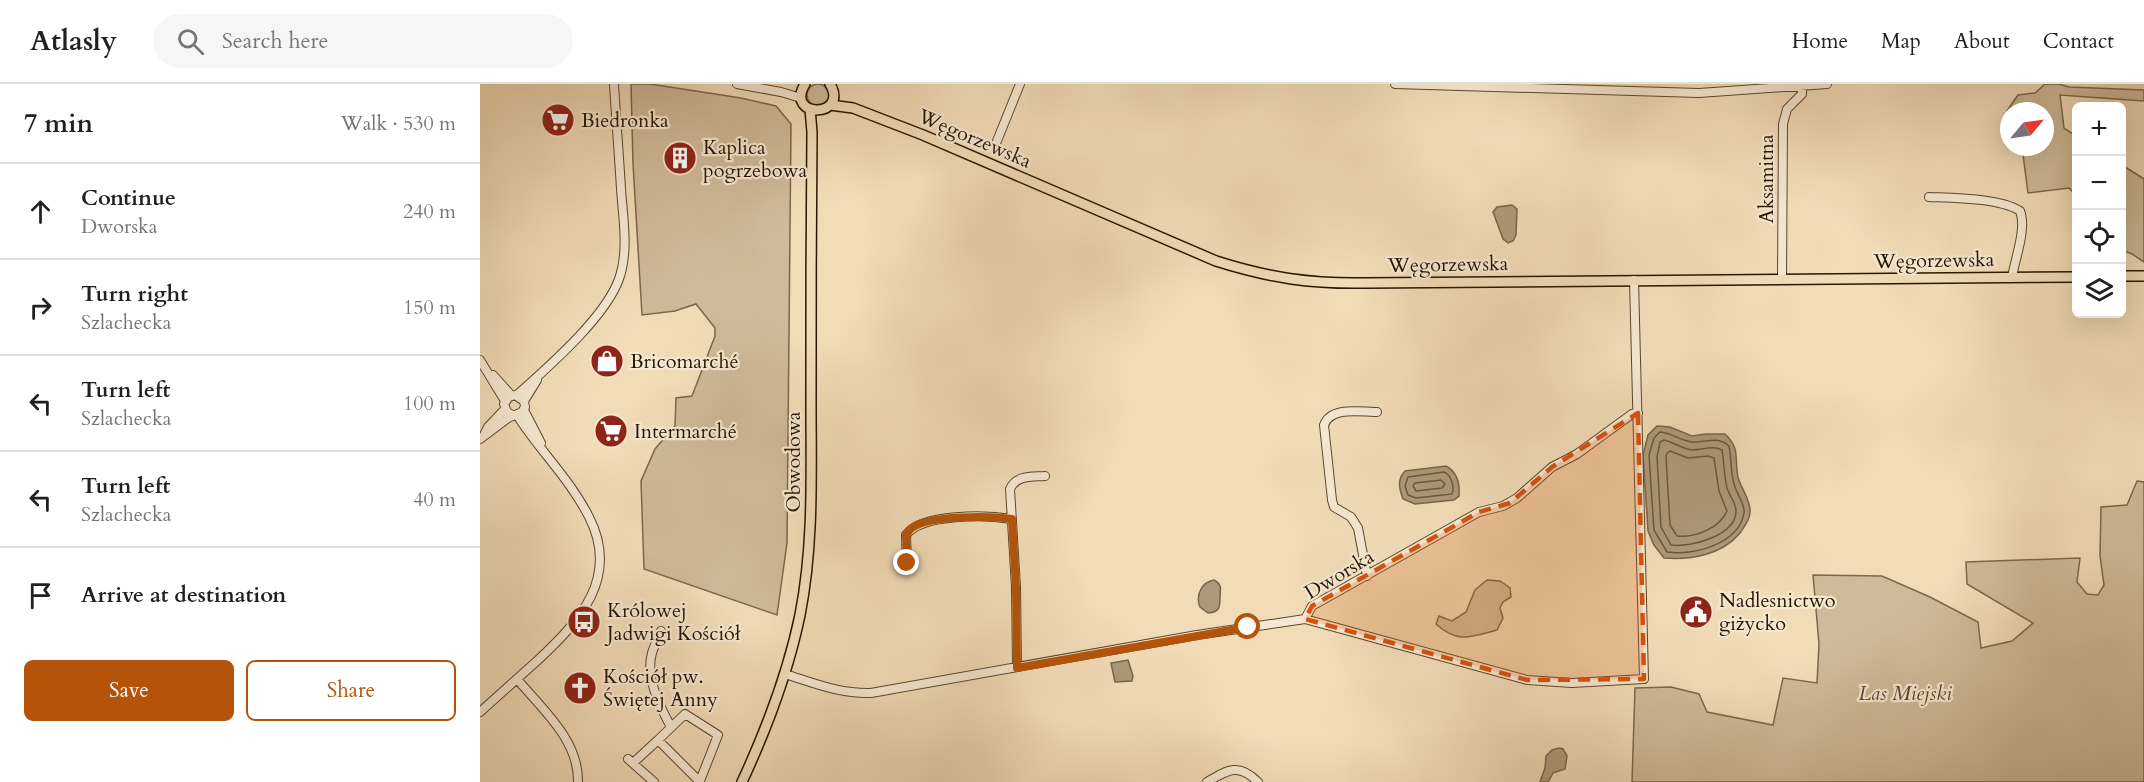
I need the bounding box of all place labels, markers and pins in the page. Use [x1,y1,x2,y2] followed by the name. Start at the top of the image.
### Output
[540,102,576,138] supermarket icon: Biedronka
[581,107,669,134] place label: Biedronka
[703,134,808,184] place label: Kaplica pogrzebowa
[662,140,698,176] building icon: Kaplica pogrzebowa
[589,343,625,379] shop icon: Bricomarché
[630,348,738,375] place label: Bricomarché
[593,413,629,449] supermarket icon: Intermarché
[634,418,737,445] place label: Intermarché
[1719,587,1836,637] place label: Nadlesnictwo giżycko
[1678,594,1714,630] public building icon: Nadlesnictwo giżycko
[604,597,742,647] place label: Królowej Jadwigi Kościół
[566,604,602,640] bus stop icon: Królowej Jadwigi Kościół
[603,663,718,713] place label: Kościół pw. Świętej Anny
[562,670,598,706] church icon: Kościół pw. Świętej Anny

